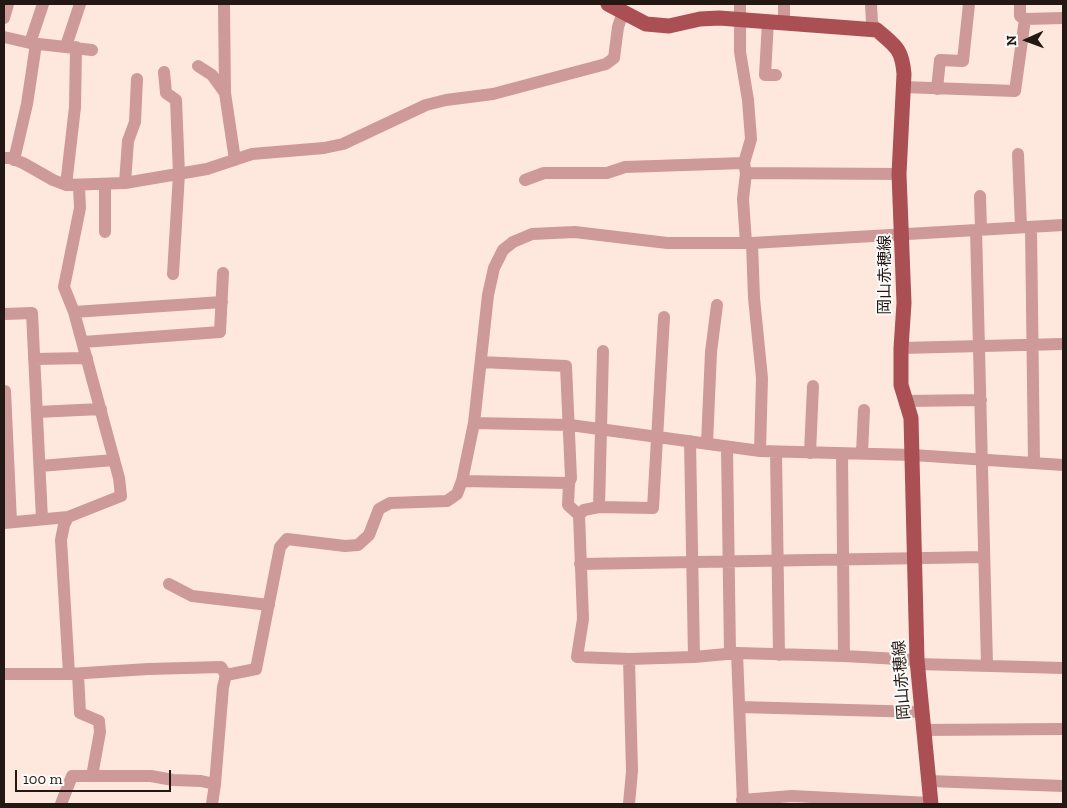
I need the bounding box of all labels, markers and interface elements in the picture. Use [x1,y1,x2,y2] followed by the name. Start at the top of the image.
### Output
[1002,15,1052,65] north arrow
[1003,35,1020,46] text: N
[875,235,895,315] street label: 岡山赤穂線
[890,639,914,721] street label: 岡山赤穂線
[18,760,174,792] scale bar
[23,770,62,788] text: 100 m

